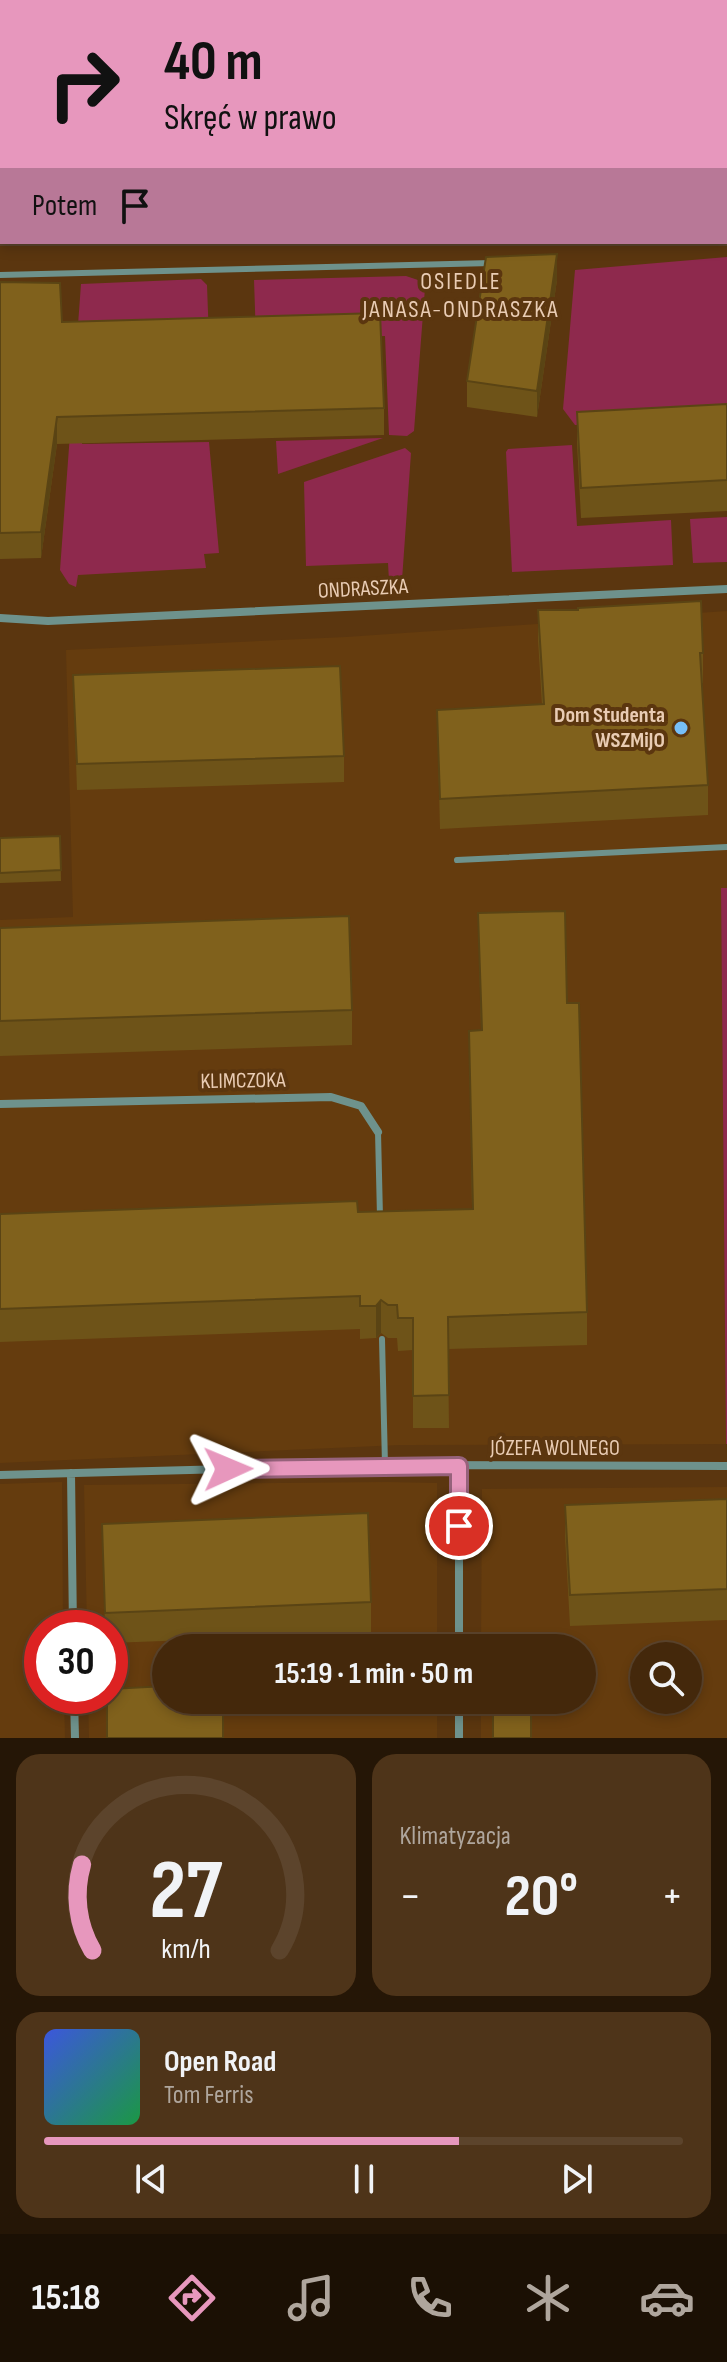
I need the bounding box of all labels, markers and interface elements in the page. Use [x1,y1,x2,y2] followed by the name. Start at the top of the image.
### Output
[164,29,263,96] text: 40 m
[32,32,136,136] icon: right
[164,97,337,140] text: Skręć w prawo
[113,184,157,228] icon: arrive
[32,188,97,224] text: Potem
[361,267,560,324] district label: OSIEDLE JANASA-ONDRASZKA
[317,573,409,605] street label: ONDRASZKA
[554,702,665,754] place label: Dom Studenta WSZMiJO
[672,719,690,737] marker: Dom Studenta WSZMiJO
[200,1067,286,1095] street label: KLIMCZOKA
[186,1427,270,1511] position arrow
[489,1435,620,1462] street label: JÓZEFA WOLNEGO
[425,1492,493,1560] pin
[437,1504,481,1548] icon: arrive
[24,1610,128,1714] speed limit sign: 30
[630,1642,702,1714] map controls
[630,1642,702,1714] button: search
[275,1656,473,1692] text: 15:19 · 1 min · 50 m
[400,1821,511,1852] text: Klimatyzacja
[149,1842,223,1942] text: 27
[504,1861,578,1933] text: 20°
[400,1870,421,1923] text: −
[661,1870,683,1923] text: +
[161,1932,210,1967] text: km/h
[164,2044,276,2080] text: Open Road
[164,2080,254,2111] text: Tom Ferris
[129,2157,173,2201] icon: previous
[342,2157,386,2201] icon: pause
[555,2157,599,2201] icon: next
[164,2270,220,2326] icon: directions
[283,2270,339,2326] icon: music
[402,2270,458,2326] icon: phone
[520,2270,576,2326] icon: climate
[639,2270,695,2326] icon: car
[31,2277,101,2320] text: 15:18

